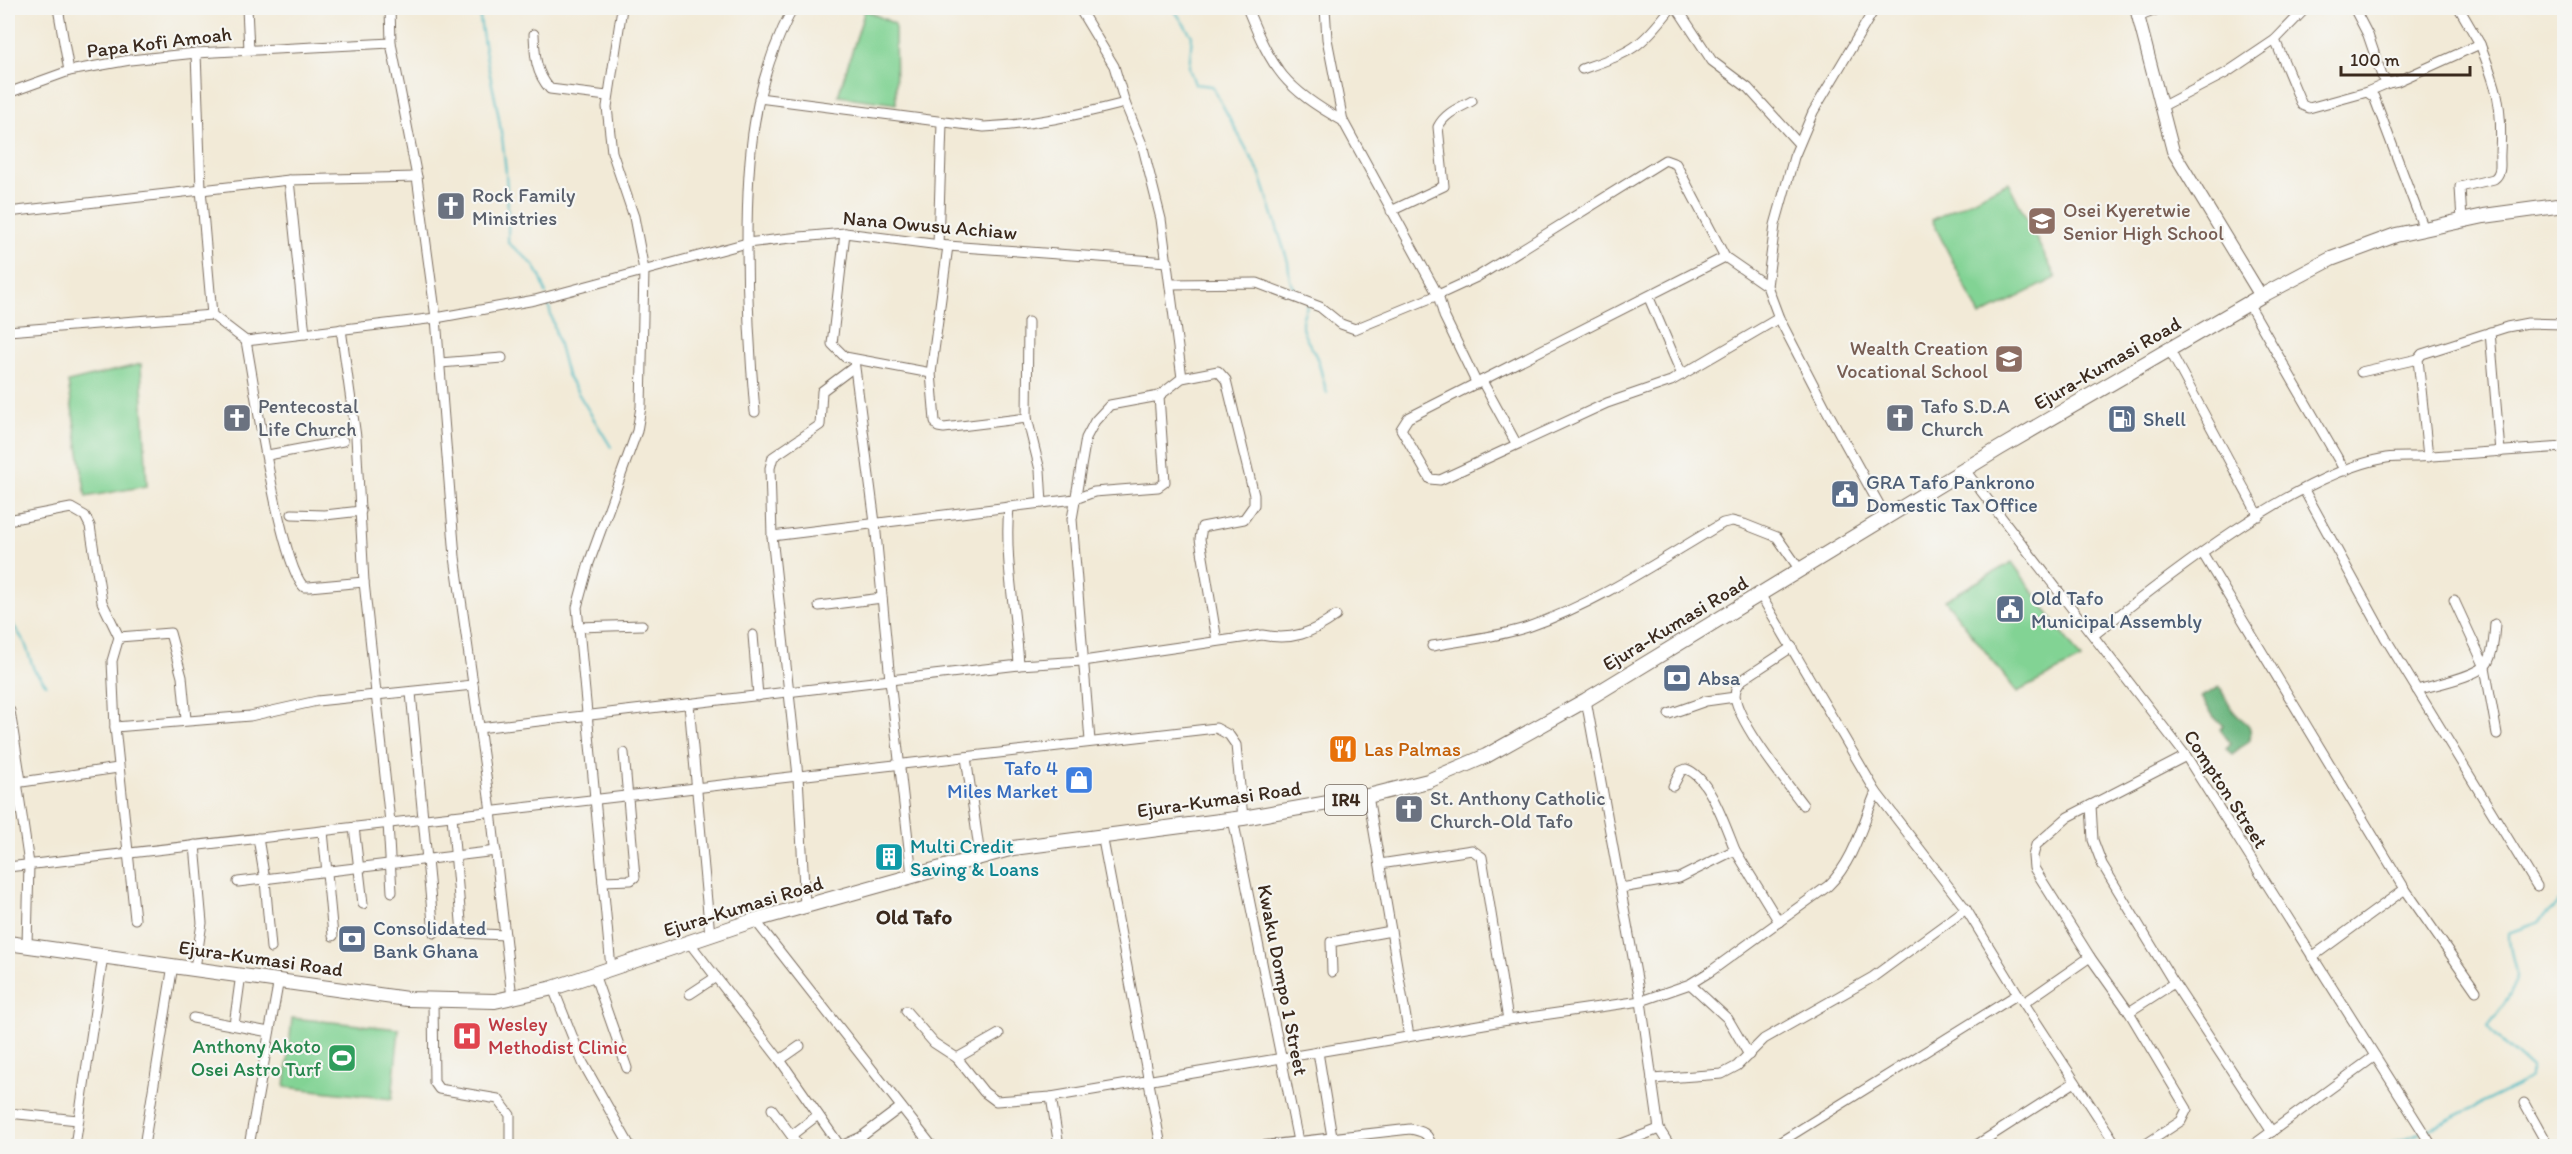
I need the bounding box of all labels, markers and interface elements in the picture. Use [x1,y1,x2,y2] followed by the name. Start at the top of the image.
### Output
[85,21,233,63] street label: Papa Kofi Amoah
[2341,39,2470,77] scale bar
[2350,49,2400,71] text: 100 m
[472,183,576,230] place label: Rock Family Ministries
[435,190,467,222] church icon: Rock Family Ministries
[2063,198,2224,245] place label: Osei Kyeretwie Senior High School
[842,205,1018,245] street label: Nana Owusu Achiaw
[2026,205,2058,237] school or university icon: Osei Kyeretwie Senior High School
[2029,311,2185,415] street label: Ejura-Kumasi Road
[1836,336,1988,383] place label: Wealth Creation Vocational School
[1993,343,2025,375] school or university icon: Wealth Creation Vocational School
[258,394,359,441] place label: Pentecostal Life Church
[1921,394,2010,441] place label: Tafo S.D.A Church
[221,402,253,434] church icon: Pentecostal Life Church
[1884,402,1916,434] church icon: Tafo S.D.A Church
[2106,403,2138,435] fuel station icon: Shell
[2143,407,2186,431] place label: Shell
[1866,470,2038,517] place label: GRA Tafo Pankrono Domestic Tax Office
[1829,478,1861,510] public building icon: GRA Tafo Pankrono Domestic Tax Office
[1598,570,1752,676] street label: Ejura-Kumasi Road
[2031,586,2203,633] place label: Old Tafo Municipal Assembly
[1994,593,2026,625] public building icon: Old Tafo Municipal Assembly
[1661,662,1693,694] bank icon: Absa
[1698,666,1741,690] place label: Absa
[2179,725,2273,853] street label: Compton Street
[1327,733,1359,765] restaurant icon: Las Palmas
[1364,737,1461,761] place label: Las Palmas
[947,756,1059,803] place label: Tafo 4 Miles Market
[1063,764,1095,796] shop icon: Tafo 4 Miles Market
[1135,776,1303,822] street label: Ejura-Kumasi Road
[1325,785,1367,815] road number: IR4
[1430,786,1606,833] place label: St. Anthony Catholic Church-Old Tafo
[1393,793,1425,825] church icon: St. Anthony Catholic Church-Old Tafo
[910,834,1039,881] place label: Multi Credit Saving & Loans
[873,841,905,873] building icon: Multi Credit Saving & Loans
[660,870,826,942] street label: Ejura-Kumasi Road
[1253,882,1313,1078] street label: Kwaku Dompo 1 Street
[876,904,953,929] district label: Old Tafo
[373,916,487,963] place label: Consolidated Bank Ghana
[336,923,368,955] bank icon: Consolidated Bank Ghana
[177,935,345,981] street label: Ejura-Kumasi Road
[488,1012,627,1059] place label: Wesley Methodist Clinic
[451,1020,483,1052] hospital icon: Wesley Methodist Clinic
[191,1034,321,1081] place label: Anthony Akoto Osei Astro Turf
[326,1042,358,1074] sports icon: Anthony Akoto Osei Astro Turf

